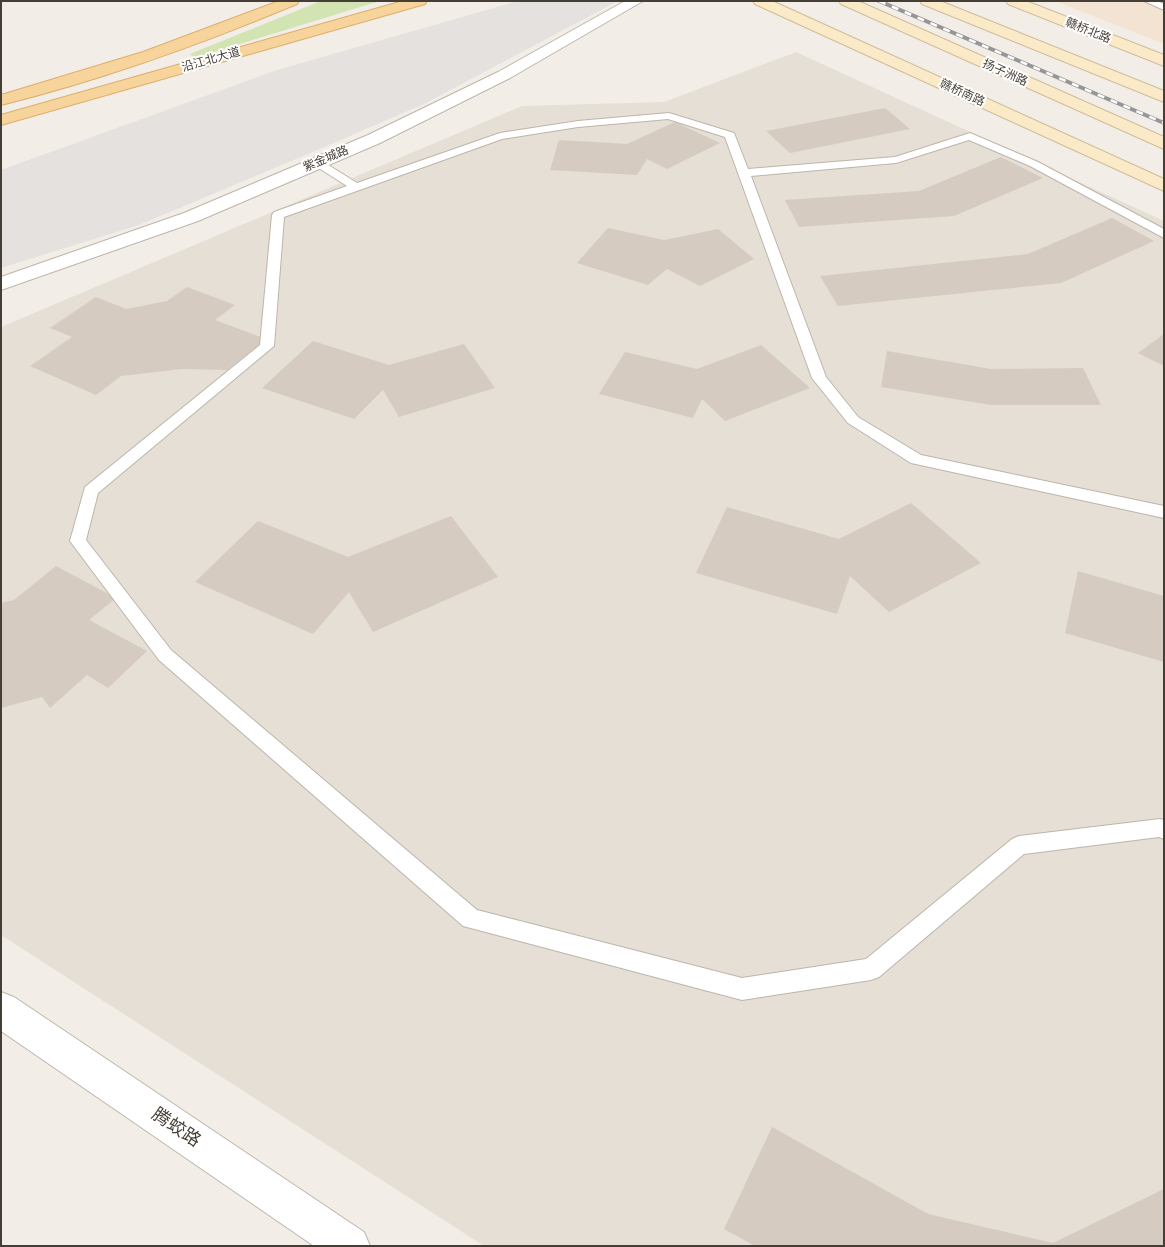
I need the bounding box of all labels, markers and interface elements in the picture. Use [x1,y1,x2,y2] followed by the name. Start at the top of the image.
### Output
[1063,15,1113,47] street label: 赣桥北路
[180,45,242,75] street label: 沿江北大道
[980,57,1030,89] street label: 扬子洲路
[937,76,987,110] street label: 赣桥南路
[301,143,351,175] street label: 紫金城路
[148,1104,204,1152] street label: 腾蛟路

